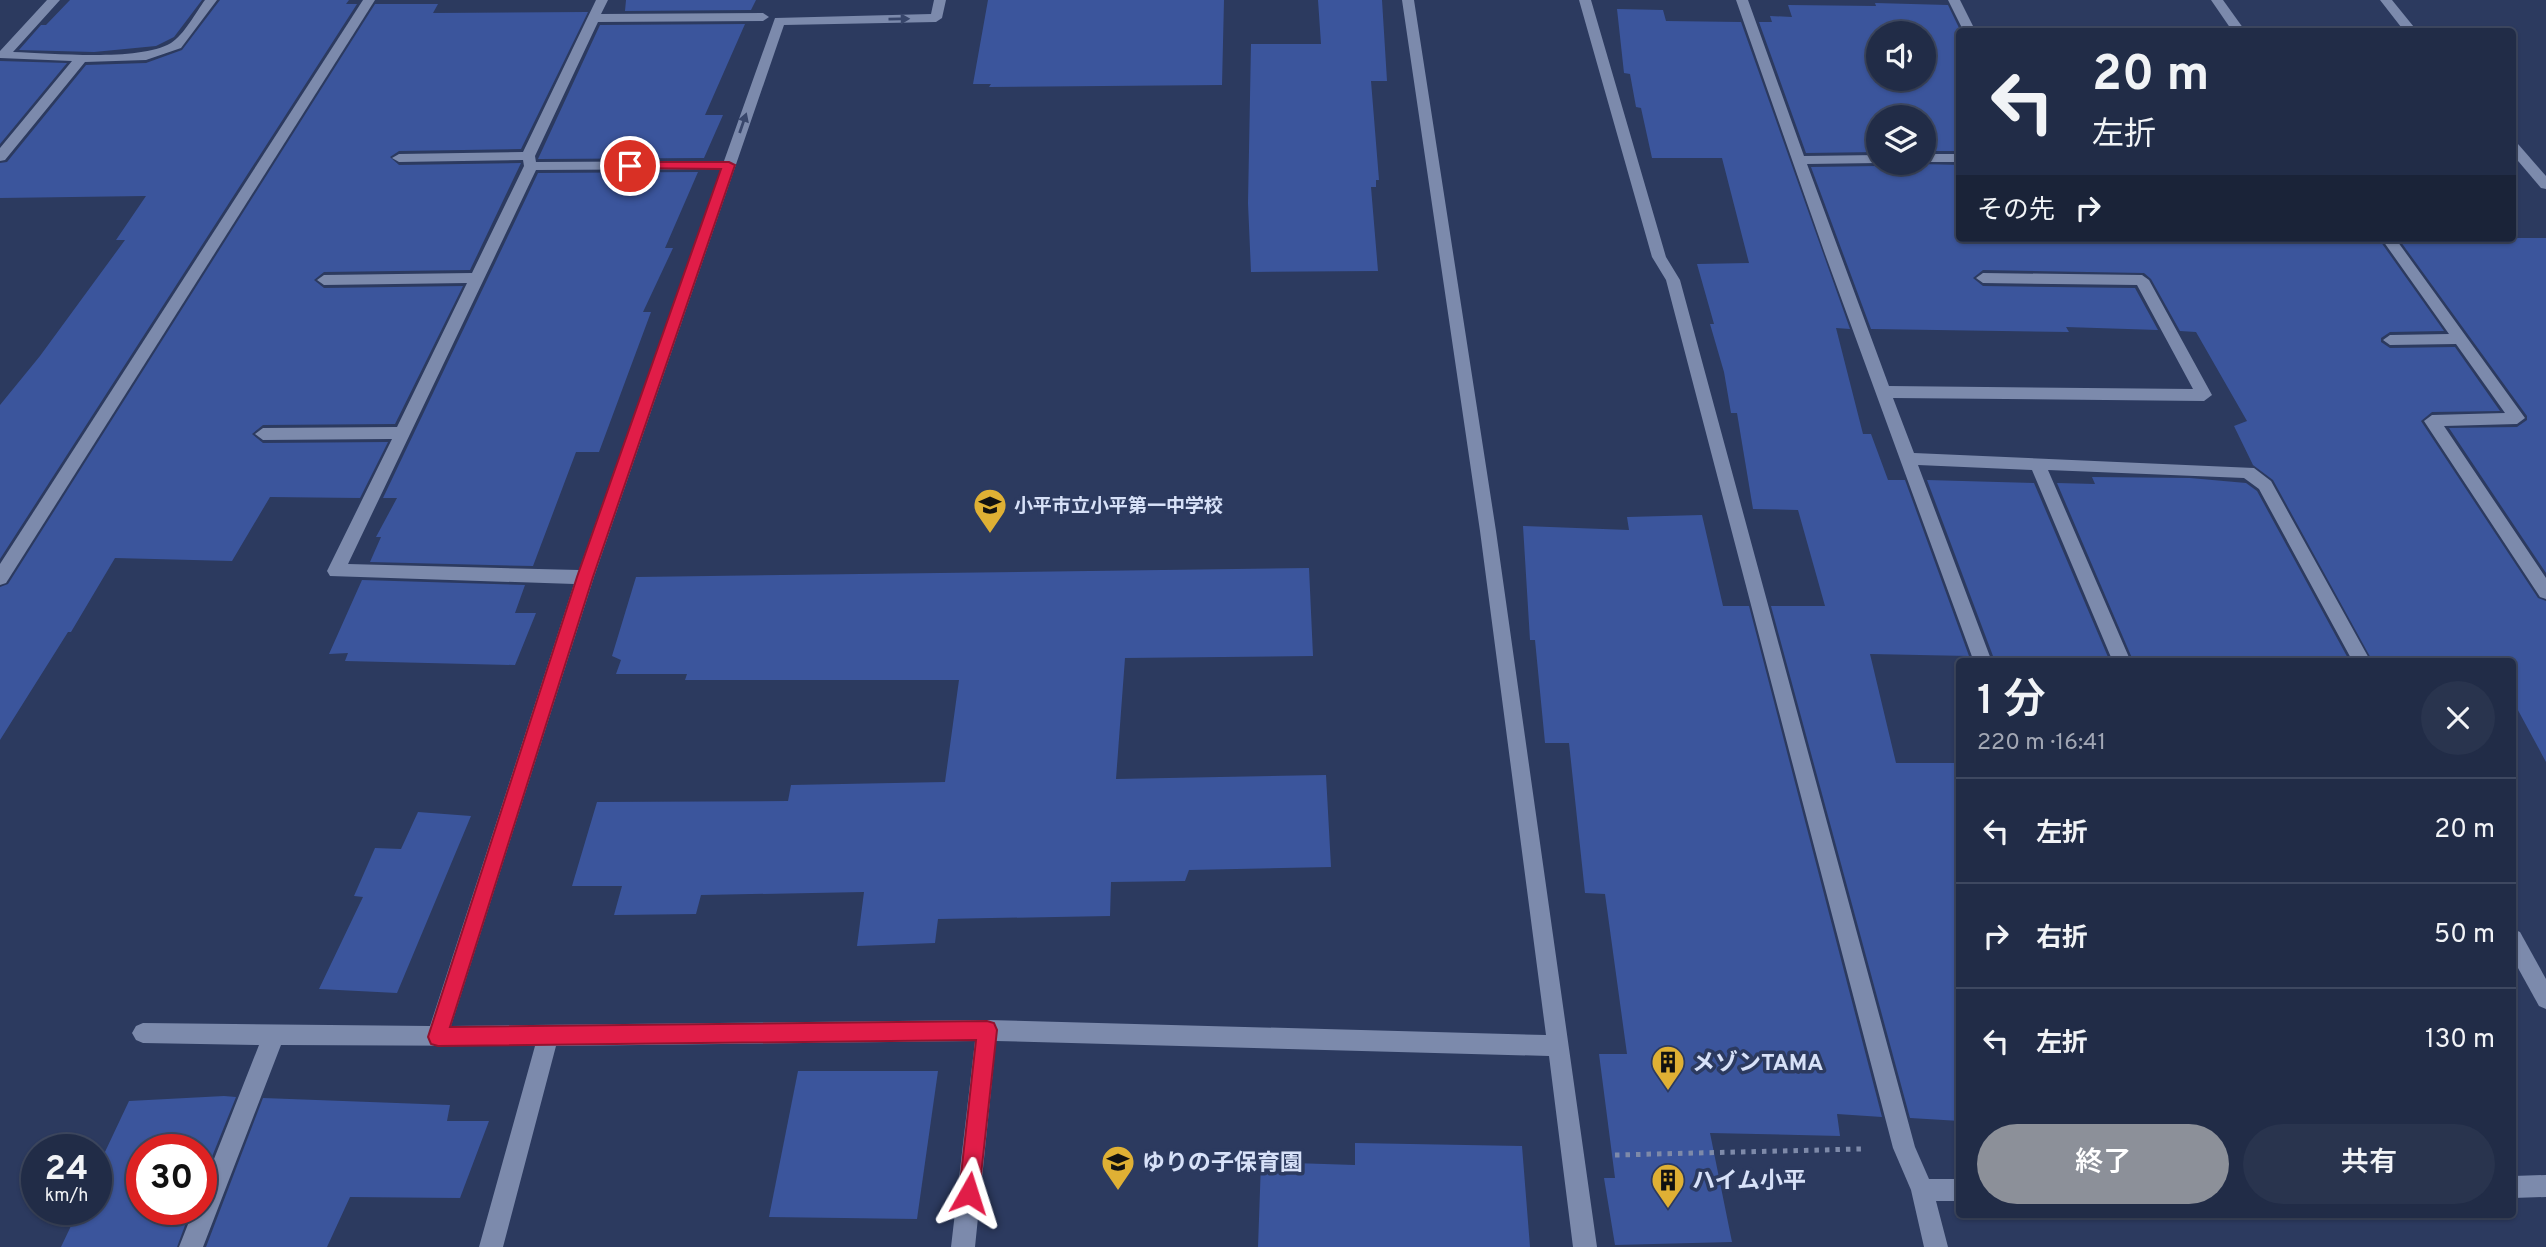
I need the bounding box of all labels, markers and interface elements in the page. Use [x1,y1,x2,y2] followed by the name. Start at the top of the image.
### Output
[888,13,910,25] one-way arrow
[1866,21,1936,175] map controls
[1866,21,1936,91] button: sound
[2092,46,2209,108] text: 20 m
[1977,56,2068,147] icon: left
[1866,105,1936,175] button: layers
[738,112,749,133] one-way arrow
[2092,116,2156,156] text: 左折
[600,136,660,196] pin
[611,147,649,185] icon: arrive
[2069,189,2107,227] icon: right
[1977,195,2055,228] text: その先
[971,486,1009,535] school or university icon: 小平市立小平第一中学校
[1014,495,1223,519] place label: 小平市立小平第一中学校
[1977,676,2046,729] text: 1 分
[2421,681,2495,755] button: close
[1977,729,2106,758] text: 220 m · 16:41
[1977,812,2015,850] icon: left
[2434,814,2495,847] text: 20 m
[2036,818,2088,851] text: 左折
[1977,917,2015,955] icon: right
[2434,919,2495,952] text: 50 m
[2036,923,2088,956] text: 右折
[1977,1022,2015,1060] icon: left
[2425,1024,2495,1057] text: 130 m
[2036,1028,2088,1061] text: 左折
[1649,1043,1687,1092] building icon: メゾンTAMA
[1692,1050,1824,1079] place label: メゾンTAMA
[1977,1124,2229,1204] button: 終了
[2243,1124,2495,1204] button: 共有
[126,1134,217,1225] speed limit sign: 30
[1099,1143,1137,1192] school or university icon: ゆりの子保育園
[45,1148,88,1192] text: 24
[1142,1150,1303,1179] place label: ゆりの子保育園
[932,1156,1006,1230] position arrow
[1649,1161,1687,1210] building icon: ハイム小平
[1692,1168,1806,1197] place label: ハイム小平
[45,1185,88,1208] text: km/h

